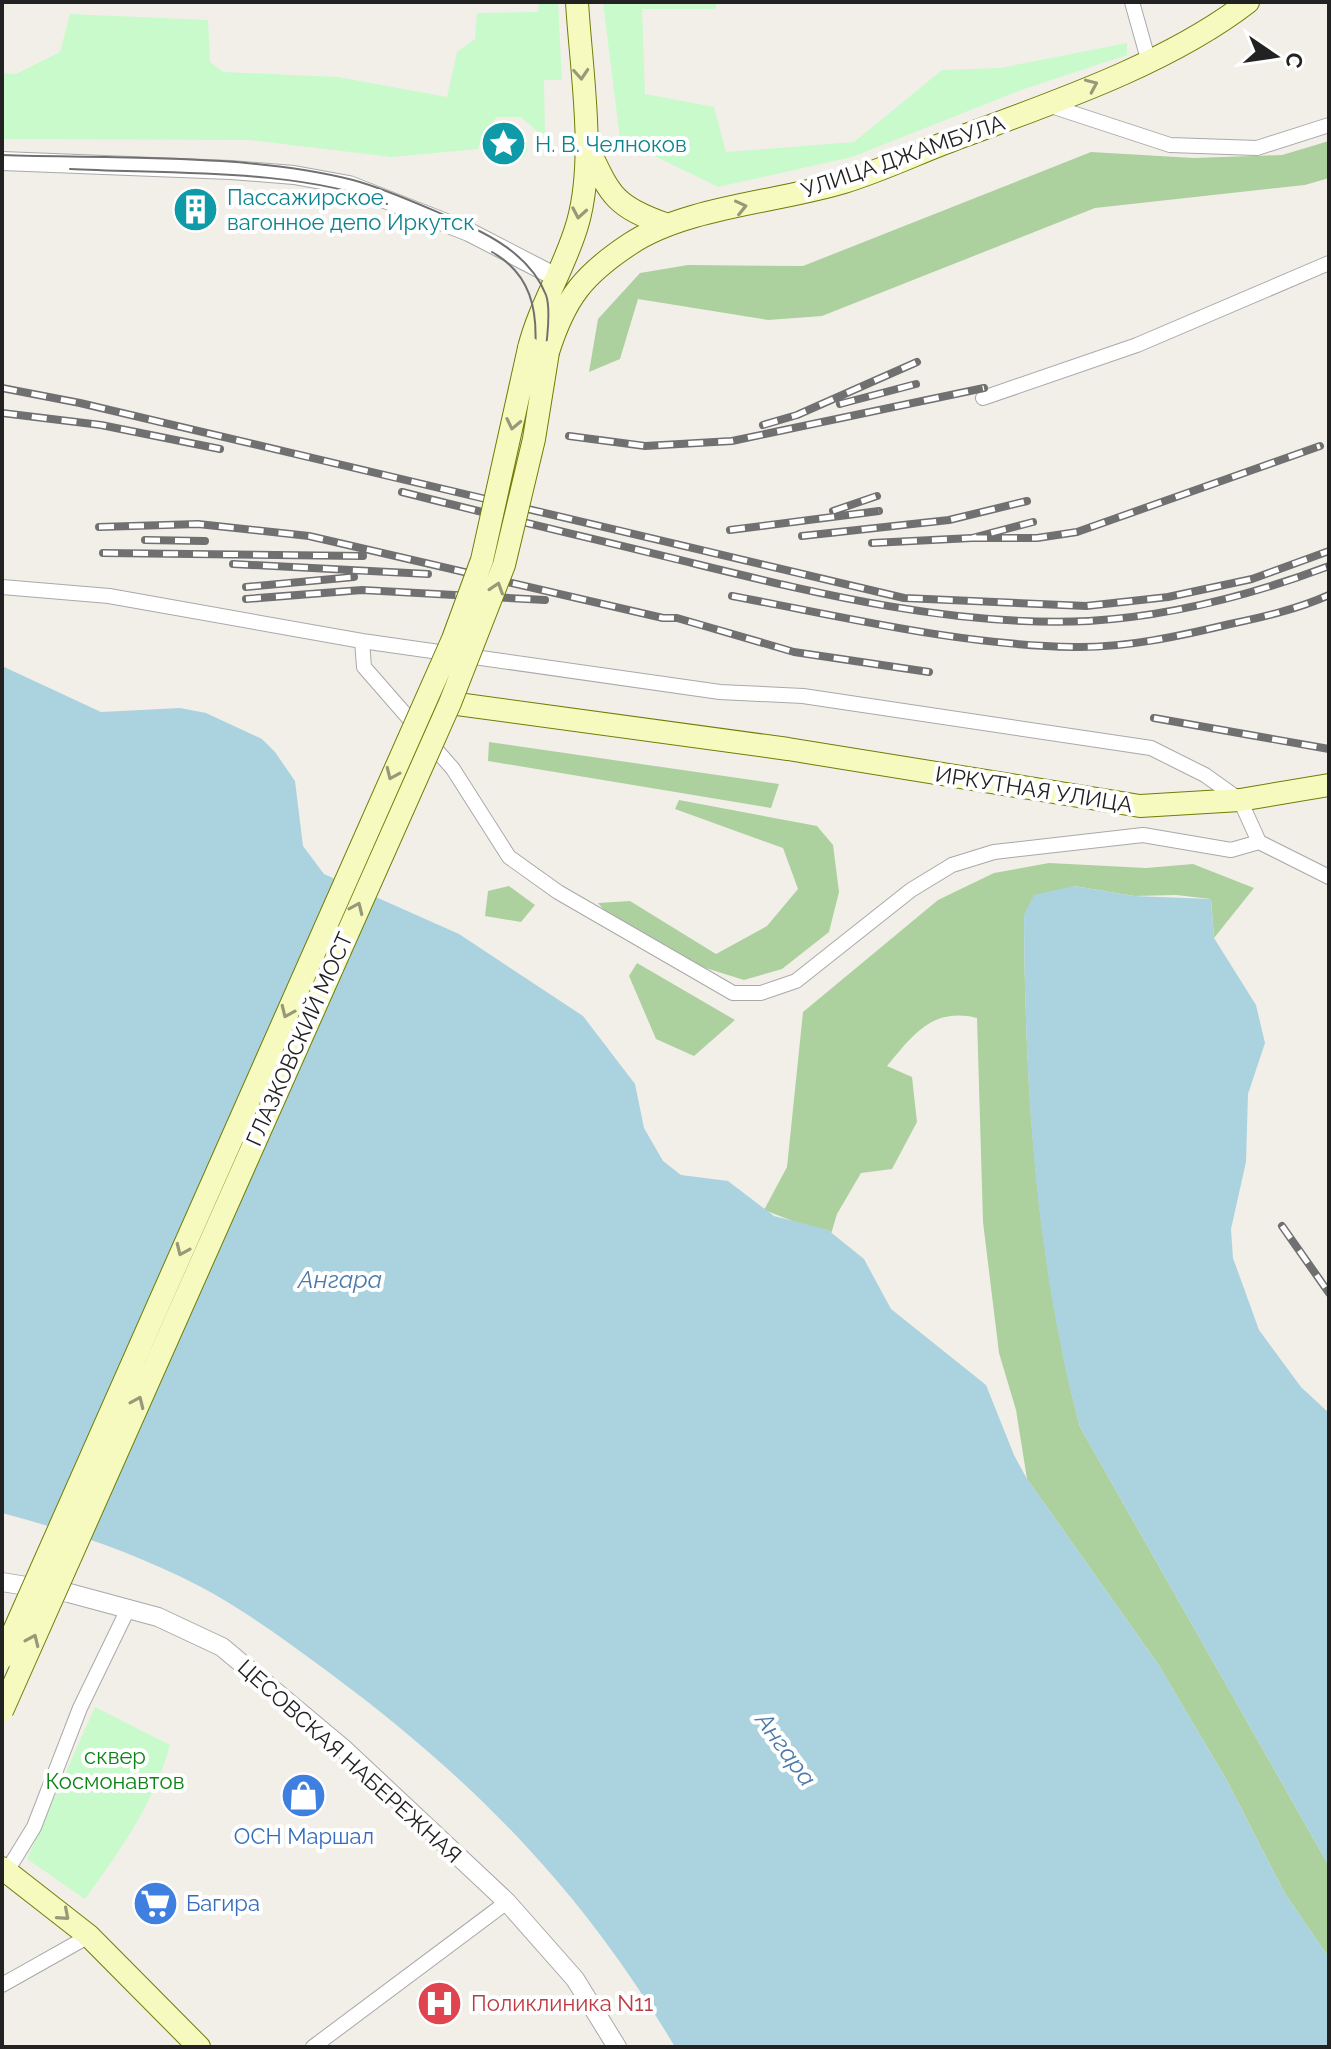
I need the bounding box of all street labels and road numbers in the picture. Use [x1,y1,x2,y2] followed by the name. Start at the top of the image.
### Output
[798,109,1008,203] street label: УЛИЦА ДЖАМБУЛА
[934,761,1135,817] street label: ИРКУТНАЯ УЛИЦА
[240,928,358,1150] street label: ГЛАЗКОВСКИЙ МОСТ
[233,1654,467,1868] street label: ЦЕСОВСКАЯ НАБЕРЕЖНАЯ

